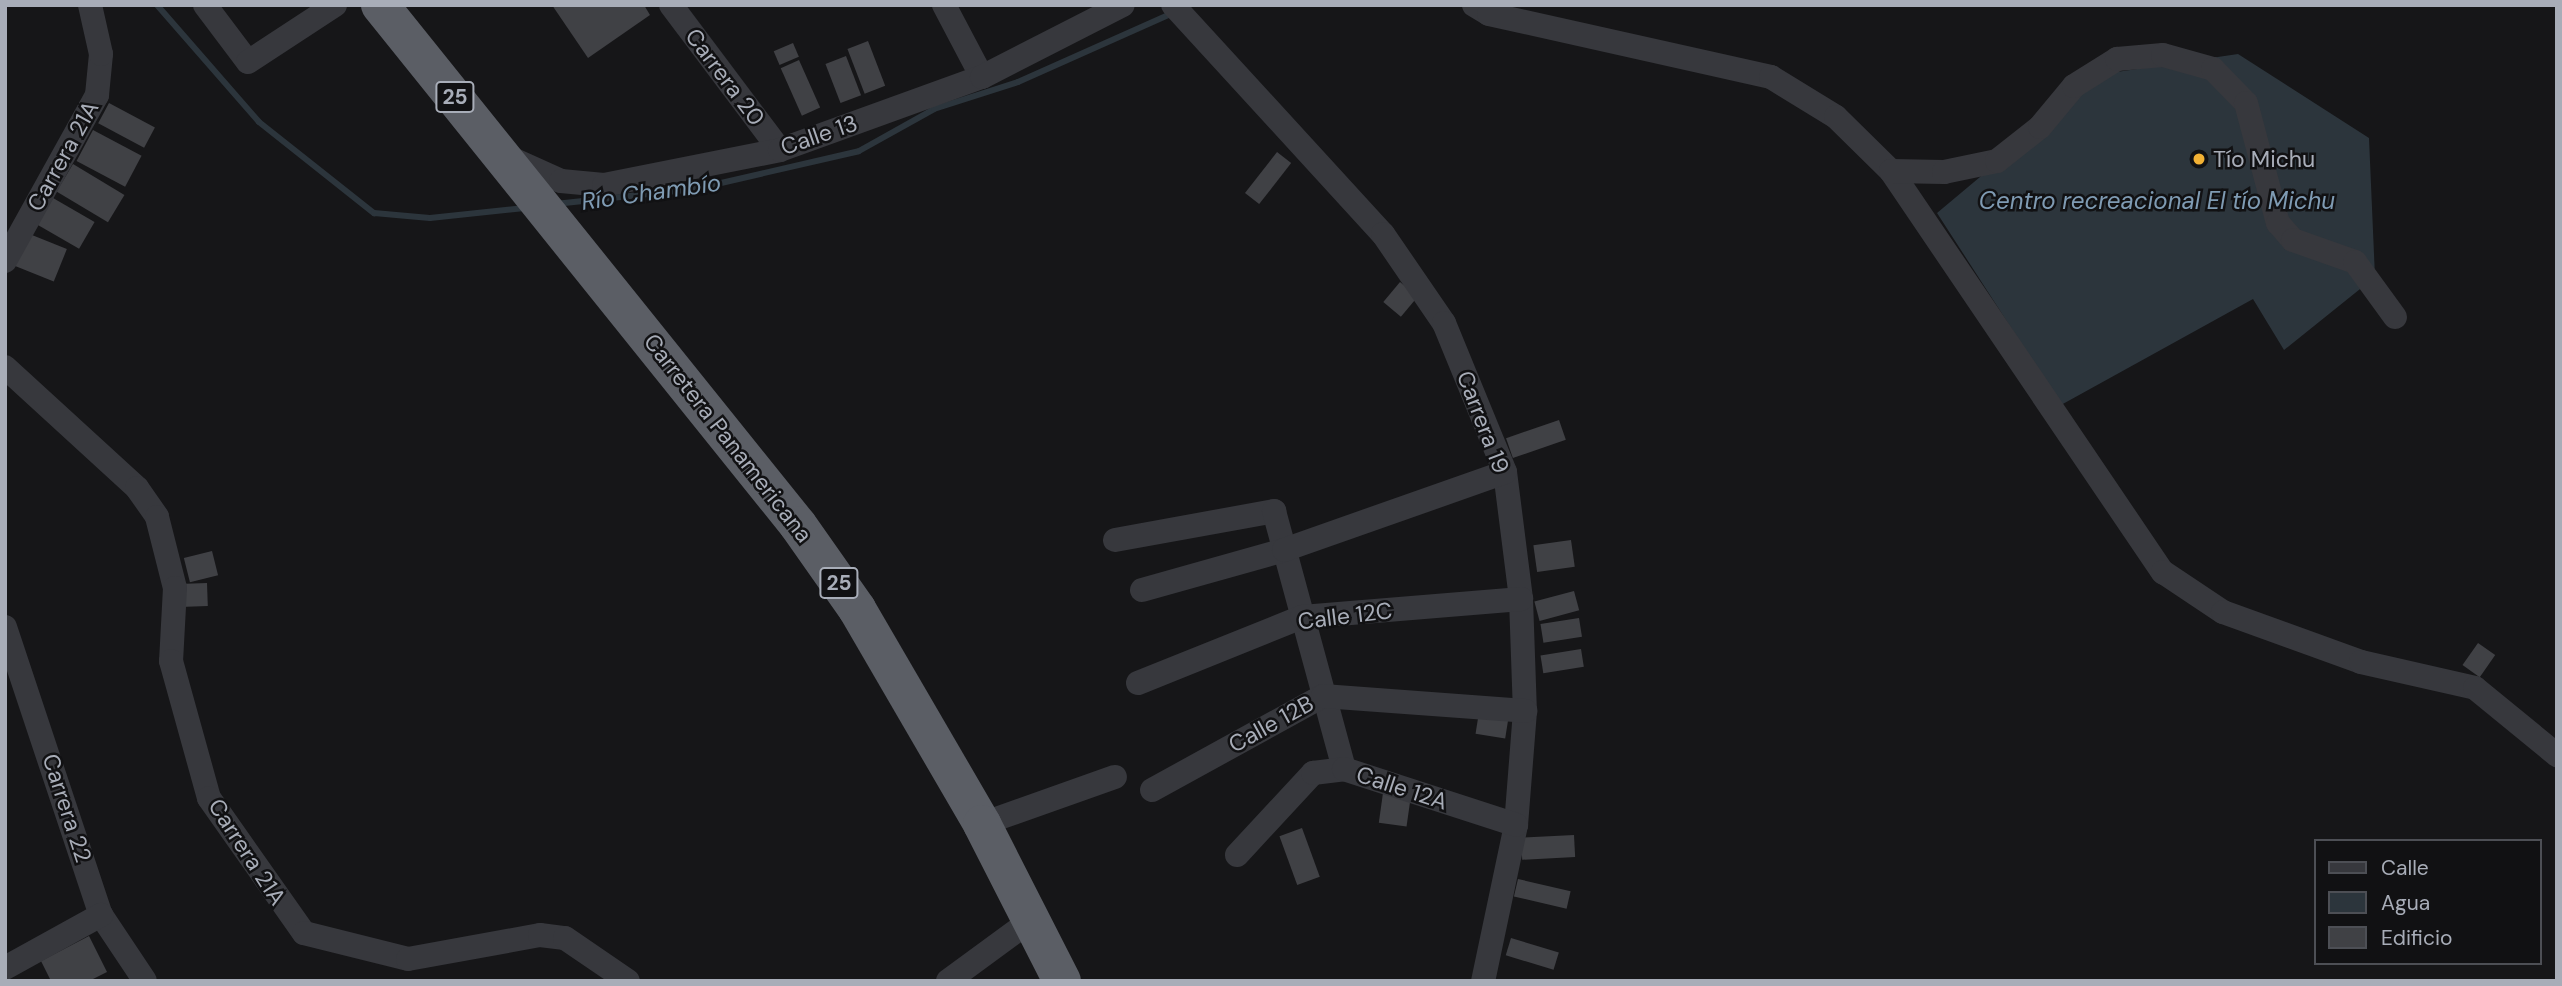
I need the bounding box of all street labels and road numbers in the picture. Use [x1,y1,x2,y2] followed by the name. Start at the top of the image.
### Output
[680,23,770,131] street label: Carrera 20
[434,80,476,114] road number: 25
[21,96,105,216] street label: Carrera 21A
[777,109,861,161] street label: Calle 13
[638,328,818,548] street label: Carretera Panamericana
[1451,367,1515,477] street label: Carrera 19
[818,566,860,600] road number: 25
[1296,597,1394,635] street label: Calle 12C
[1224,689,1318,759] street label: Calle 12B
[37,750,97,866] street label: Carrera 22
[1353,760,1451,816] street label: Calle 12A
[202,794,292,910] street label: Carrera 21A

